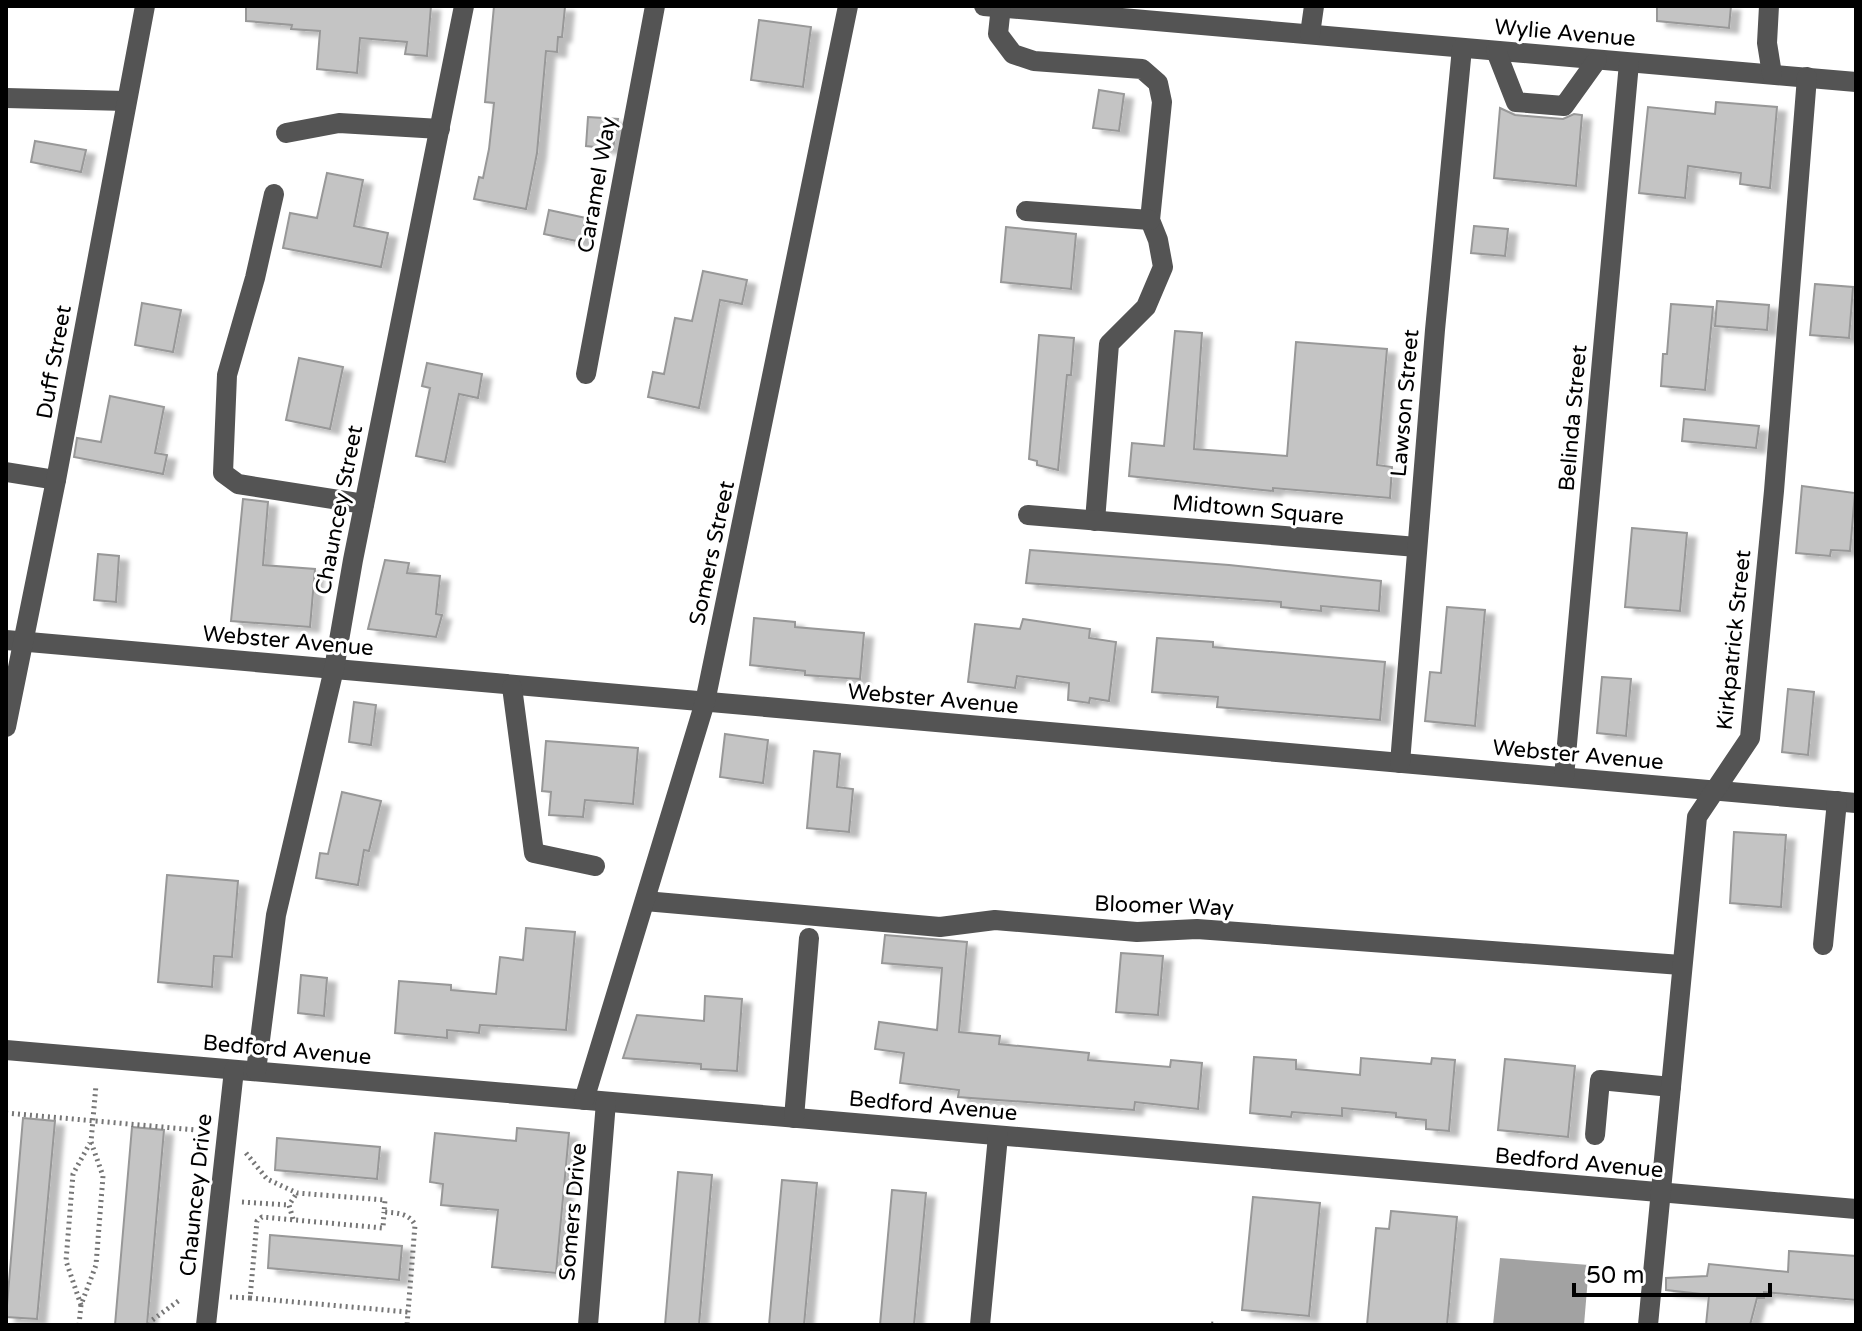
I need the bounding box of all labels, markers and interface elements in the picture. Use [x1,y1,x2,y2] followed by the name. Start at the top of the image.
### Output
[1493,14,1637,52] street label: Wylie Avenue
[572,115,622,255] street label: Caramel Way
[31,303,77,421] street label: Duff Street
[1386,328,1424,478] street label: Lawson Street
[1554,344,1592,492] street label: Belinda Street
[310,423,368,597] street label: Chauncey Street
[684,478,740,628] street label: Somers Street
[1171,490,1345,530] street label: Midtown Square
[1712,549,1756,731] street label: Kirkpatrick Street
[201,621,375,661] street label: Webster Avenue
[846,679,1020,719] street label: Webster Avenue
[1491,735,1665,775] street label: Webster Avenue
[1094,891,1234,921] street label: Bloomer Way
[202,1030,372,1070] street label: Bedford Avenue
[848,1086,1018,1126] street label: Bedford Avenue
[175,1112,217,1278] street label: Chauncey Drive
[554,1142,592,1282] street label: Somers Drive
[1494,1143,1664,1183] street label: Bedford Avenue
[1574,1247,1770,1297] scale bar
[1586,1261,1644,1290] text: 50 m

